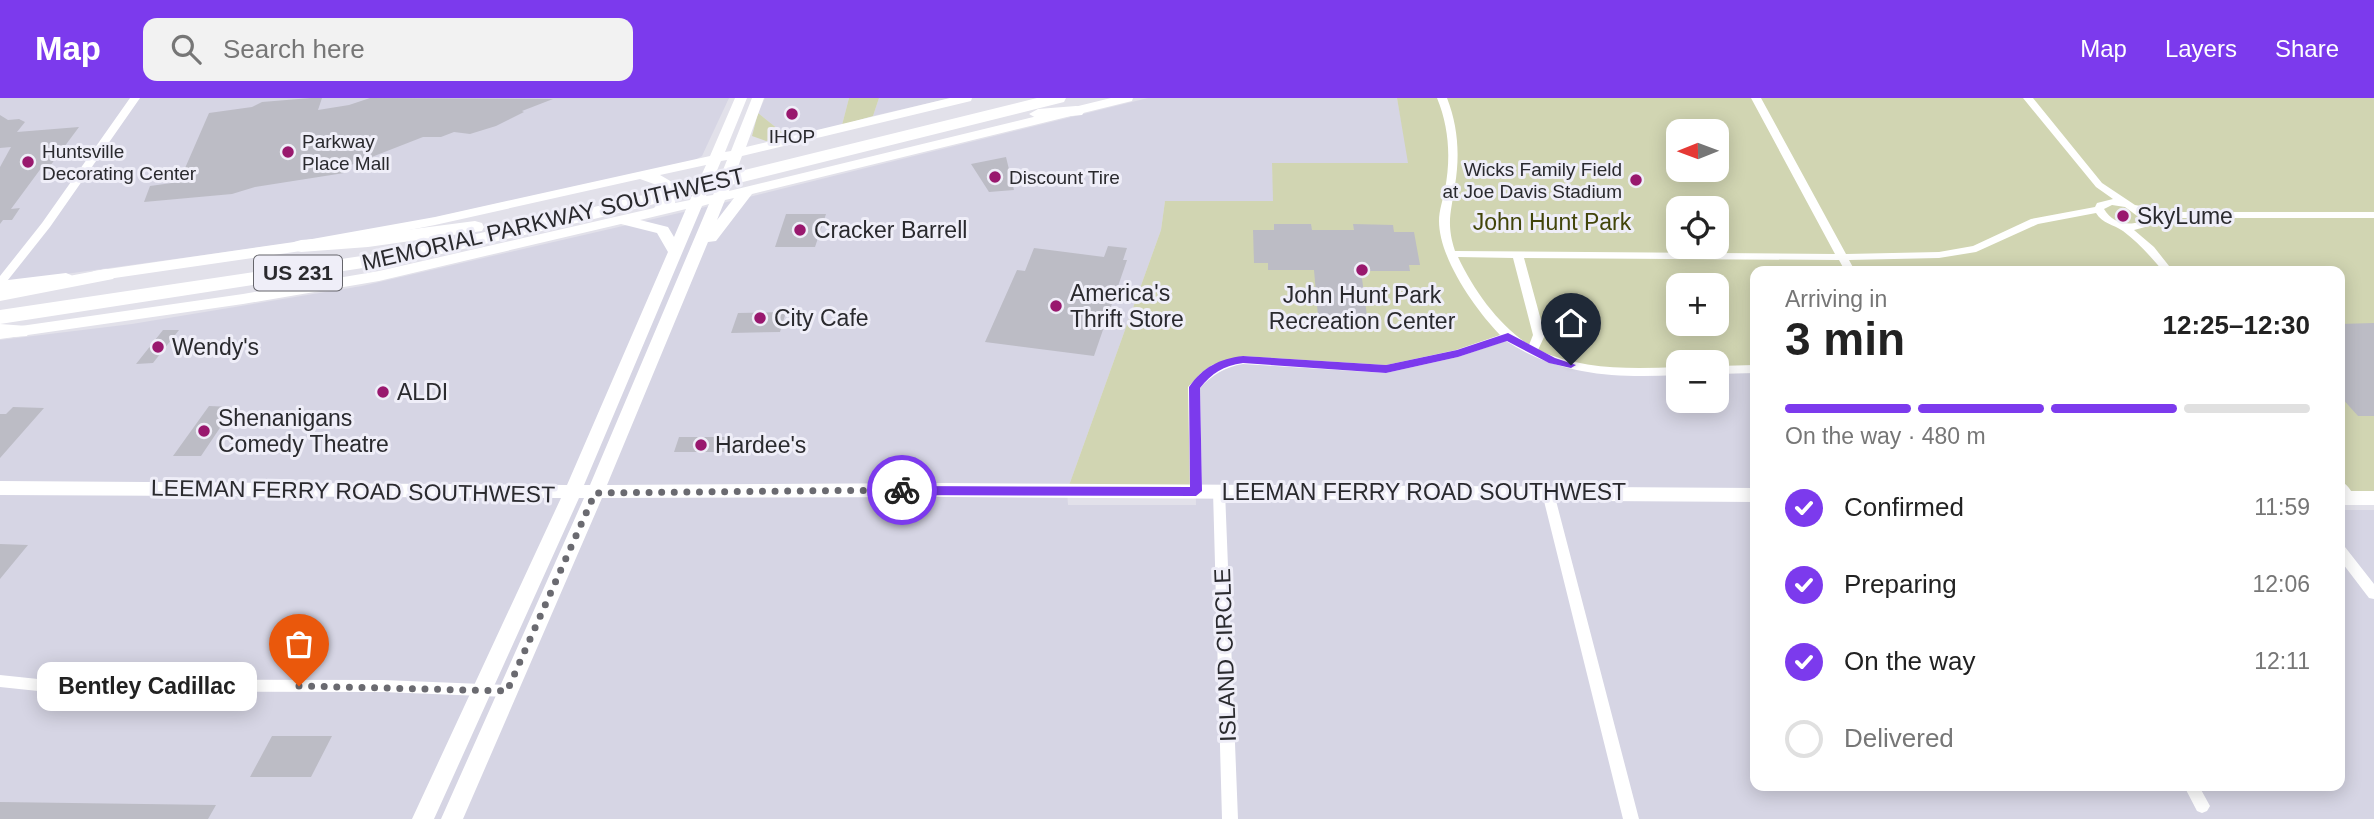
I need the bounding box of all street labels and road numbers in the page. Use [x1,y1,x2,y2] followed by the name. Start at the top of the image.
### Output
[359,162,747,276] street label: MEMORIAL PARKWAY SOUTHWEST
[254,256,342,290] road number: US 231
[151,474,555,508] street label: LEEMAN FERRY ROAD SOUTHWEST
[1222,479,1626,505] street label: LEEMAN FERRY ROAD SOUTHWEST
[1209,568,1241,742] street label: ISLAND CIRCLE

